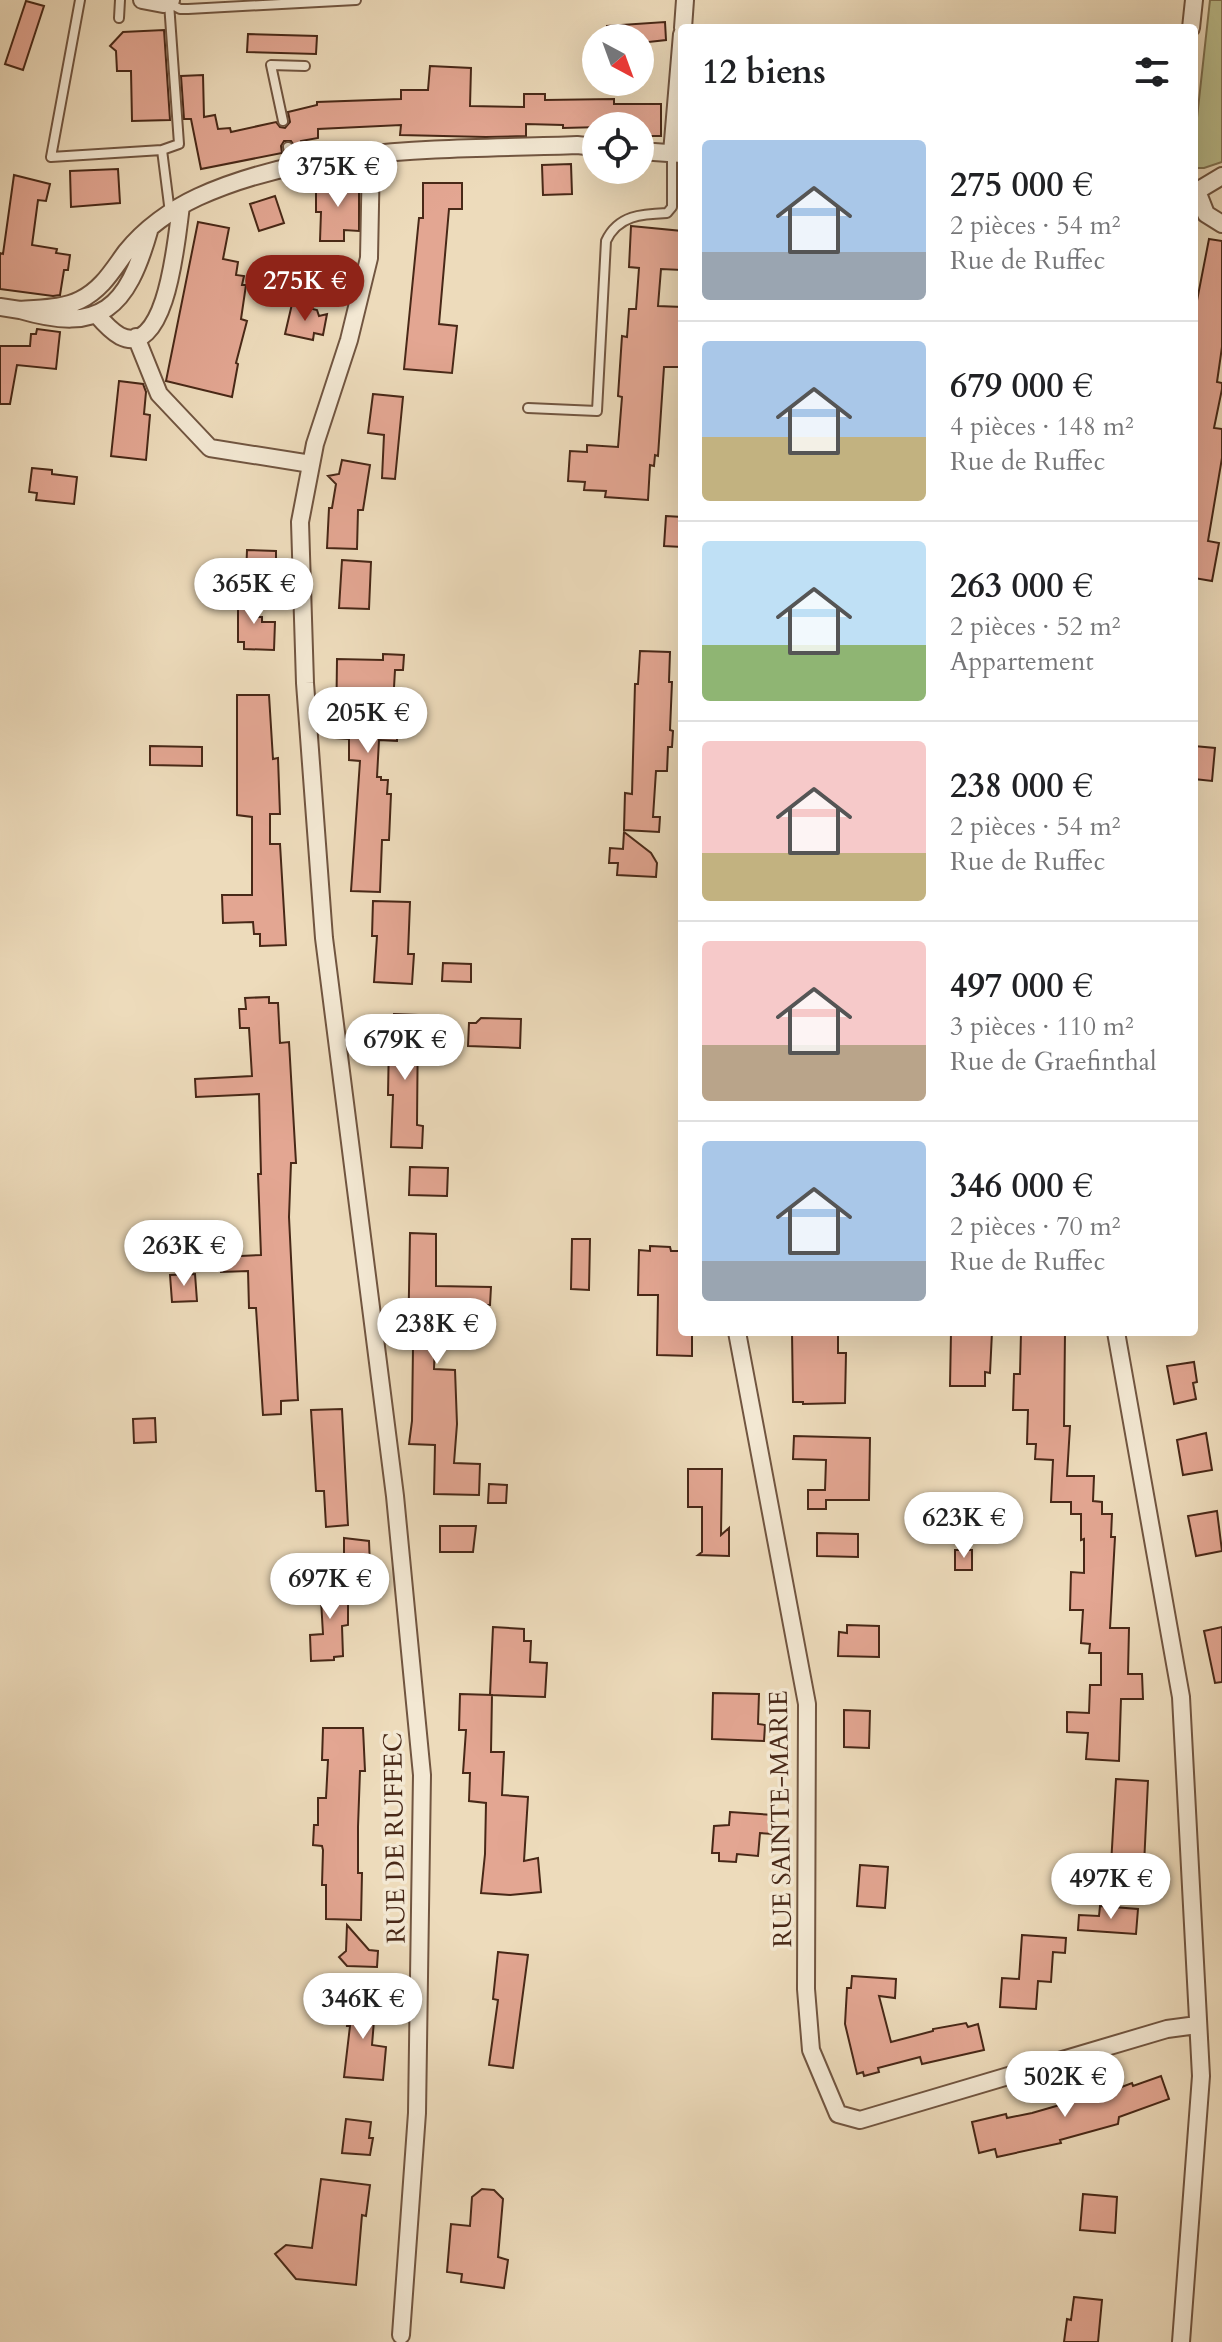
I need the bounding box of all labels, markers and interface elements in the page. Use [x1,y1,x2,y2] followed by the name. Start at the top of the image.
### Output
[582,24,654,96] north arrow
[582,24,654,184] map controls
[702,49,826,95] text: 12 biens
[1130,50,1174,94] icon: filters
[582,112,654,184] button: locate
[273,141,403,209] pin: 375K €
[296,149,380,184] text: 375K €
[950,162,1093,208] text: 275 000 €
[766,172,862,268] icon: home
[950,208,1121,243] text: 2 pièces · 54 m²
[950,243,1105,278] text: Rue de Ruffec
[240,255,370,323] pin: 275K €
[263,263,347,298] text: 275K €
[950,363,1093,409] text: 679 000 €
[766,373,862,469] icon: home
[950,409,1134,444] text: 4 pièces · 148 m²
[950,444,1105,479] text: Rue de Ruffec
[189,558,319,626] pin: 365K €
[950,563,1093,609] text: 263 000 €
[212,566,296,601] text: 365K €
[766,573,862,669] icon: home
[950,609,1121,644] text: 2 pièces · 52 m²
[950,644,1094,679] text: Appartement
[303,687,433,755] pin: 205K €
[326,695,410,730] text: 205K €
[950,763,1093,809] text: 238 000 €
[766,773,862,869] icon: home
[950,809,1121,844] text: 2 pièces · 54 m²
[950,844,1105,879] text: Rue de Ruffec
[950,963,1093,1009] text: 497 000 €
[766,973,862,1069] icon: home
[950,1009,1134,1044] text: 3 pièces · 110 m²
[340,1014,470,1082] pin: 679K €
[363,1022,447,1057] text: 679K €
[950,1044,1157,1079] text: Rue de Graefinthal
[950,1163,1093,1209] text: 346 000 €
[766,1173,862,1269] icon: home
[950,1209,1121,1244] text: 2 pièces · 70 m²
[119,1220,249,1288] pin: 263K €
[142,1228,226,1263] text: 263K €
[950,1244,1105,1279] text: Rue de Ruffec
[372,1298,502,1366] pin: 238K €
[395,1306,479,1341] text: 238K €
[899,1492,1029,1560] pin: 623K €
[922,1500,1006,1535] text: 623K €
[265,1553,395,1621] pin: 697K €
[288,1561,372,1596] text: 697K €
[761,1690,800,1948] street label: RUE SAINTE-MARIE
[375,1732,414,1944] street label: RUE DE RUFFEC
[1046,1853,1176,1921] pin: 497K €
[1069,1861,1153,1896] text: 497K €
[298,1973,428,2041] pin: 346K €
[321,1981,405,2016] text: 346K €
[1000,2051,1130,2119] pin: 502K €
[1023,2059,1107,2094] text: 502K €

